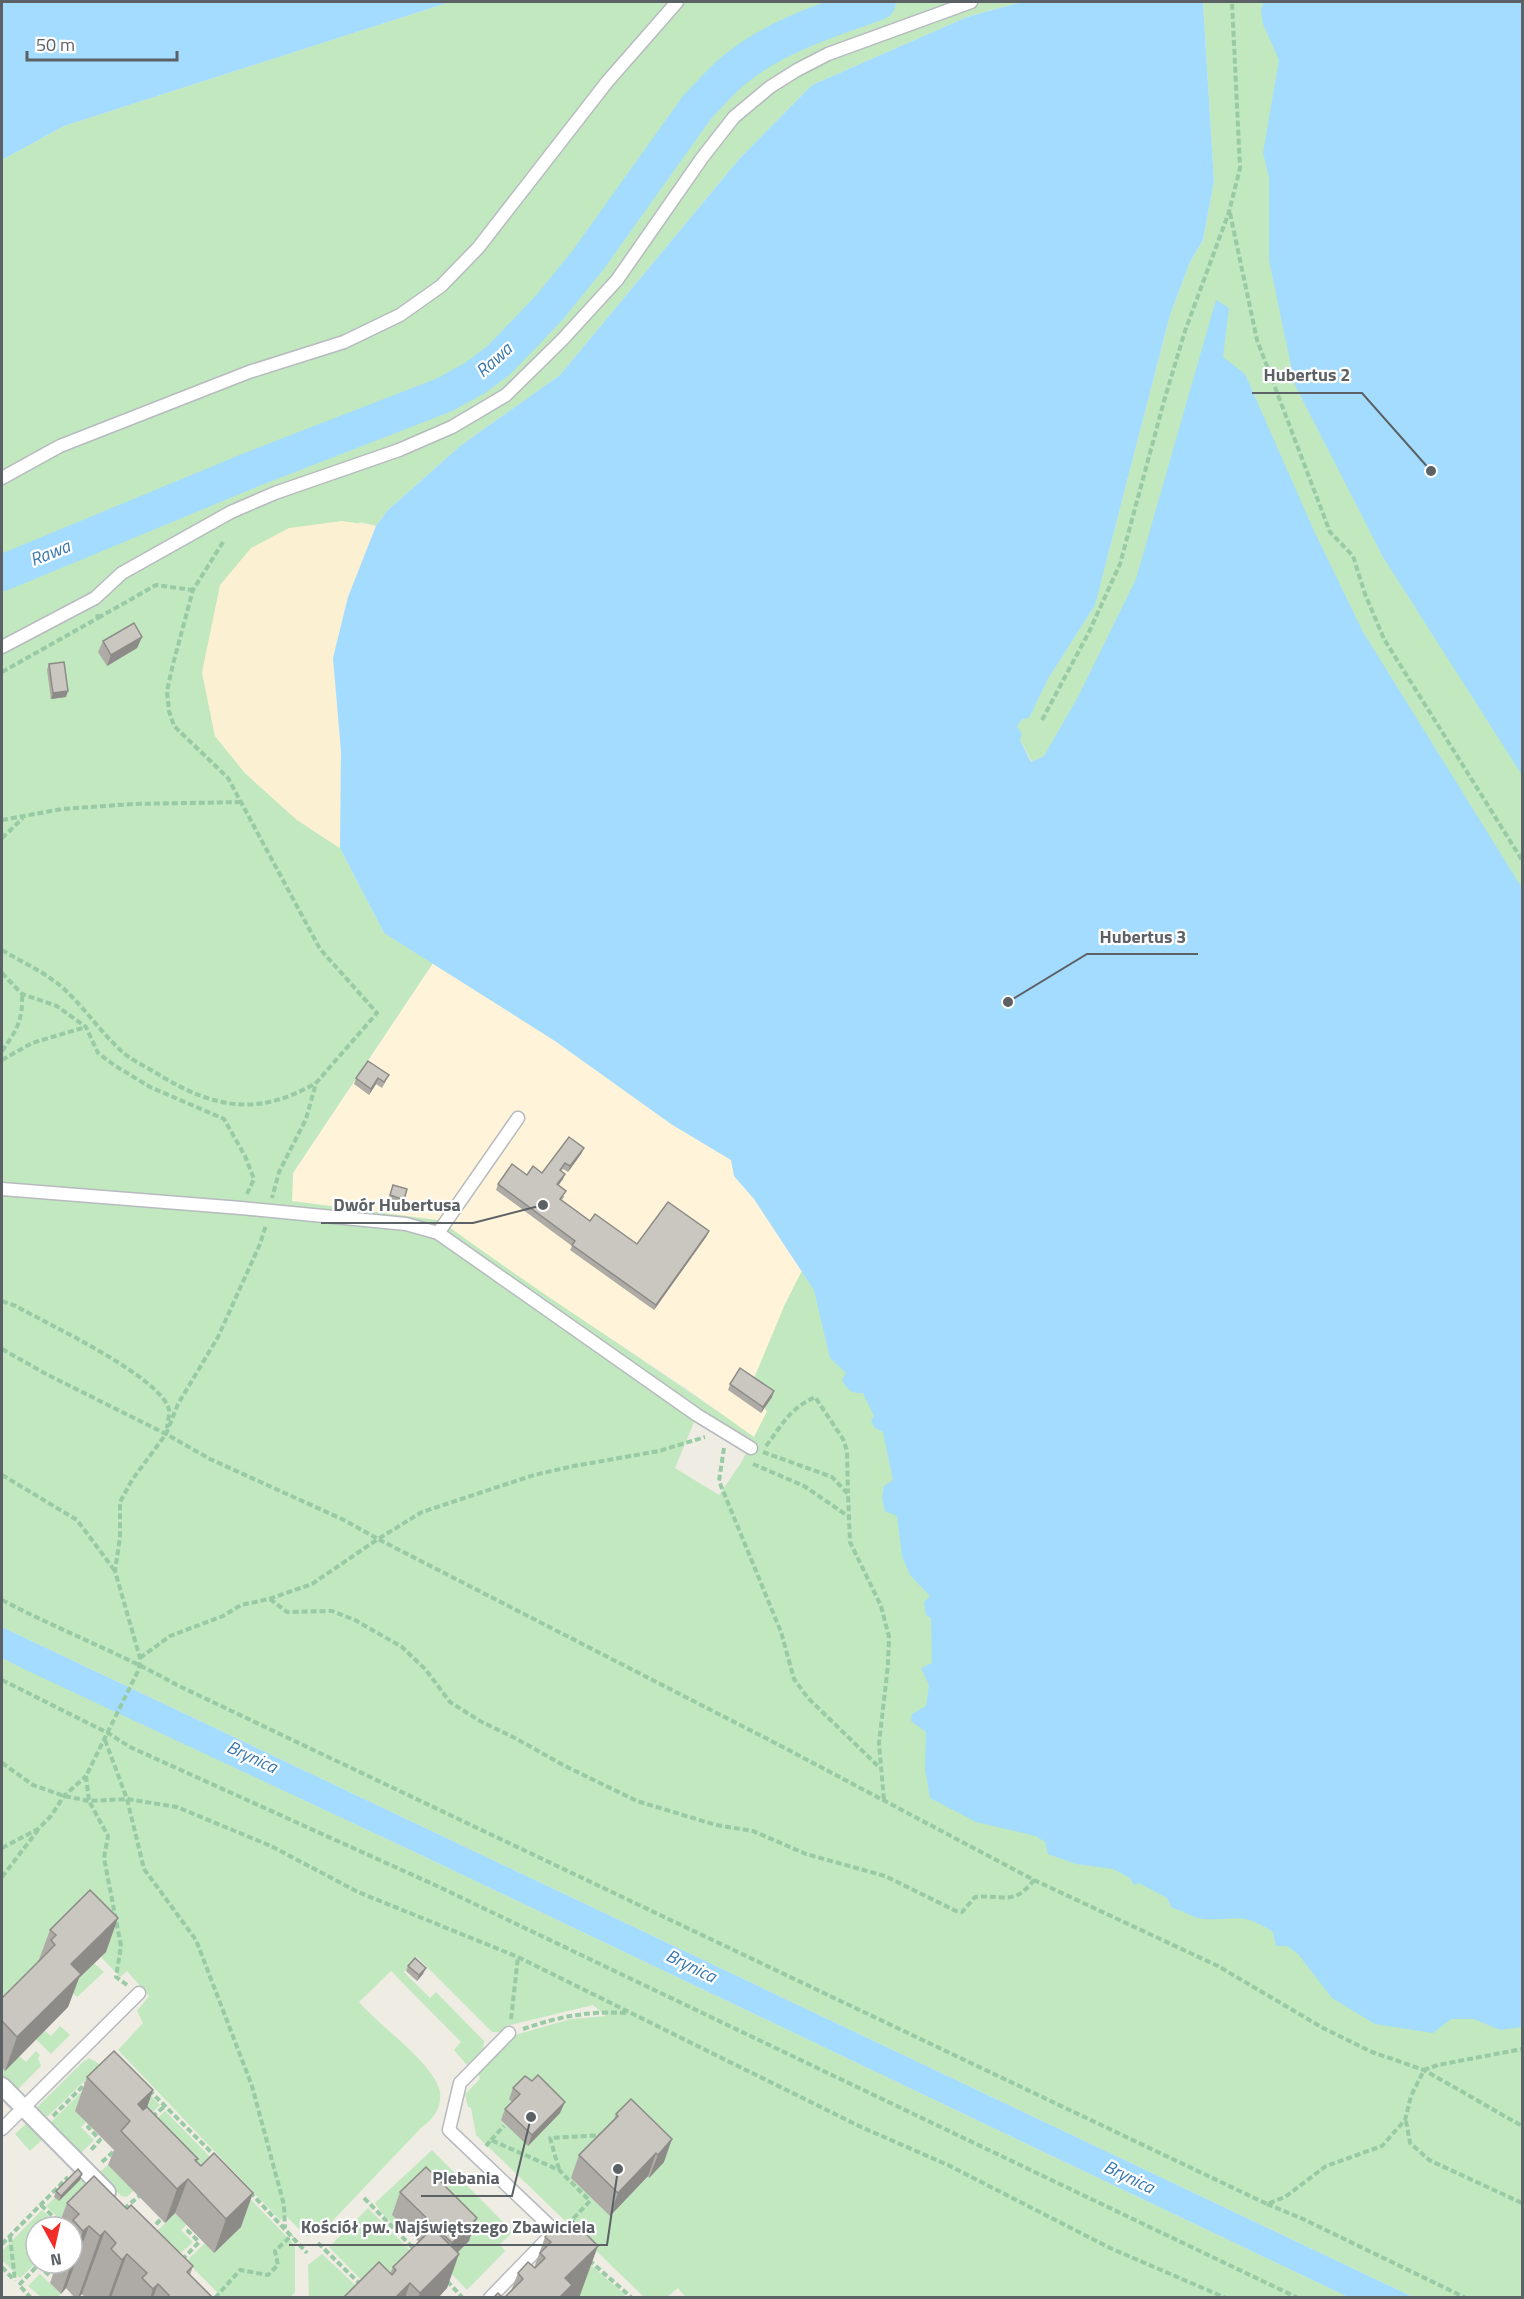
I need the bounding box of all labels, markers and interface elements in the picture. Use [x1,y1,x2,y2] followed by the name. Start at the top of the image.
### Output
[27,24,177,62] scale bar
[36,31,75,58] text: 50 m
[469,335,519,383] water label: Rawa
[1252,357,1362,393] callout: Hubertus 2
[1264,361,1350,388] text: Hubertus 2
[26,532,75,573] water label: Rawa
[1087,918,1198,954] callout: Hubertus 3
[1100,923,1186,950] text: Hubertus 3
[321,1187,473,1223] callout: Dwór Hubertusa
[333,1191,461,1218] text: Dwór Hubertusa
[222,1733,283,1780] water label: Brynica
[661,1942,722,1990] water label: Brynica
[1099,2153,1160,2201] water label: Brynica
[421,2160,512,2196] callout: Plebania
[432,2164,500,2191] text: Plebania
[289,2209,607,2245] callout: Kościół pw. Najświętszego Zbawiciela
[301,2213,595,2240] text: Kościół pw. Najświętszego Zbawiciela
[24,2215,84,2275] north arrow
[49,2247,63,2273] text: N

